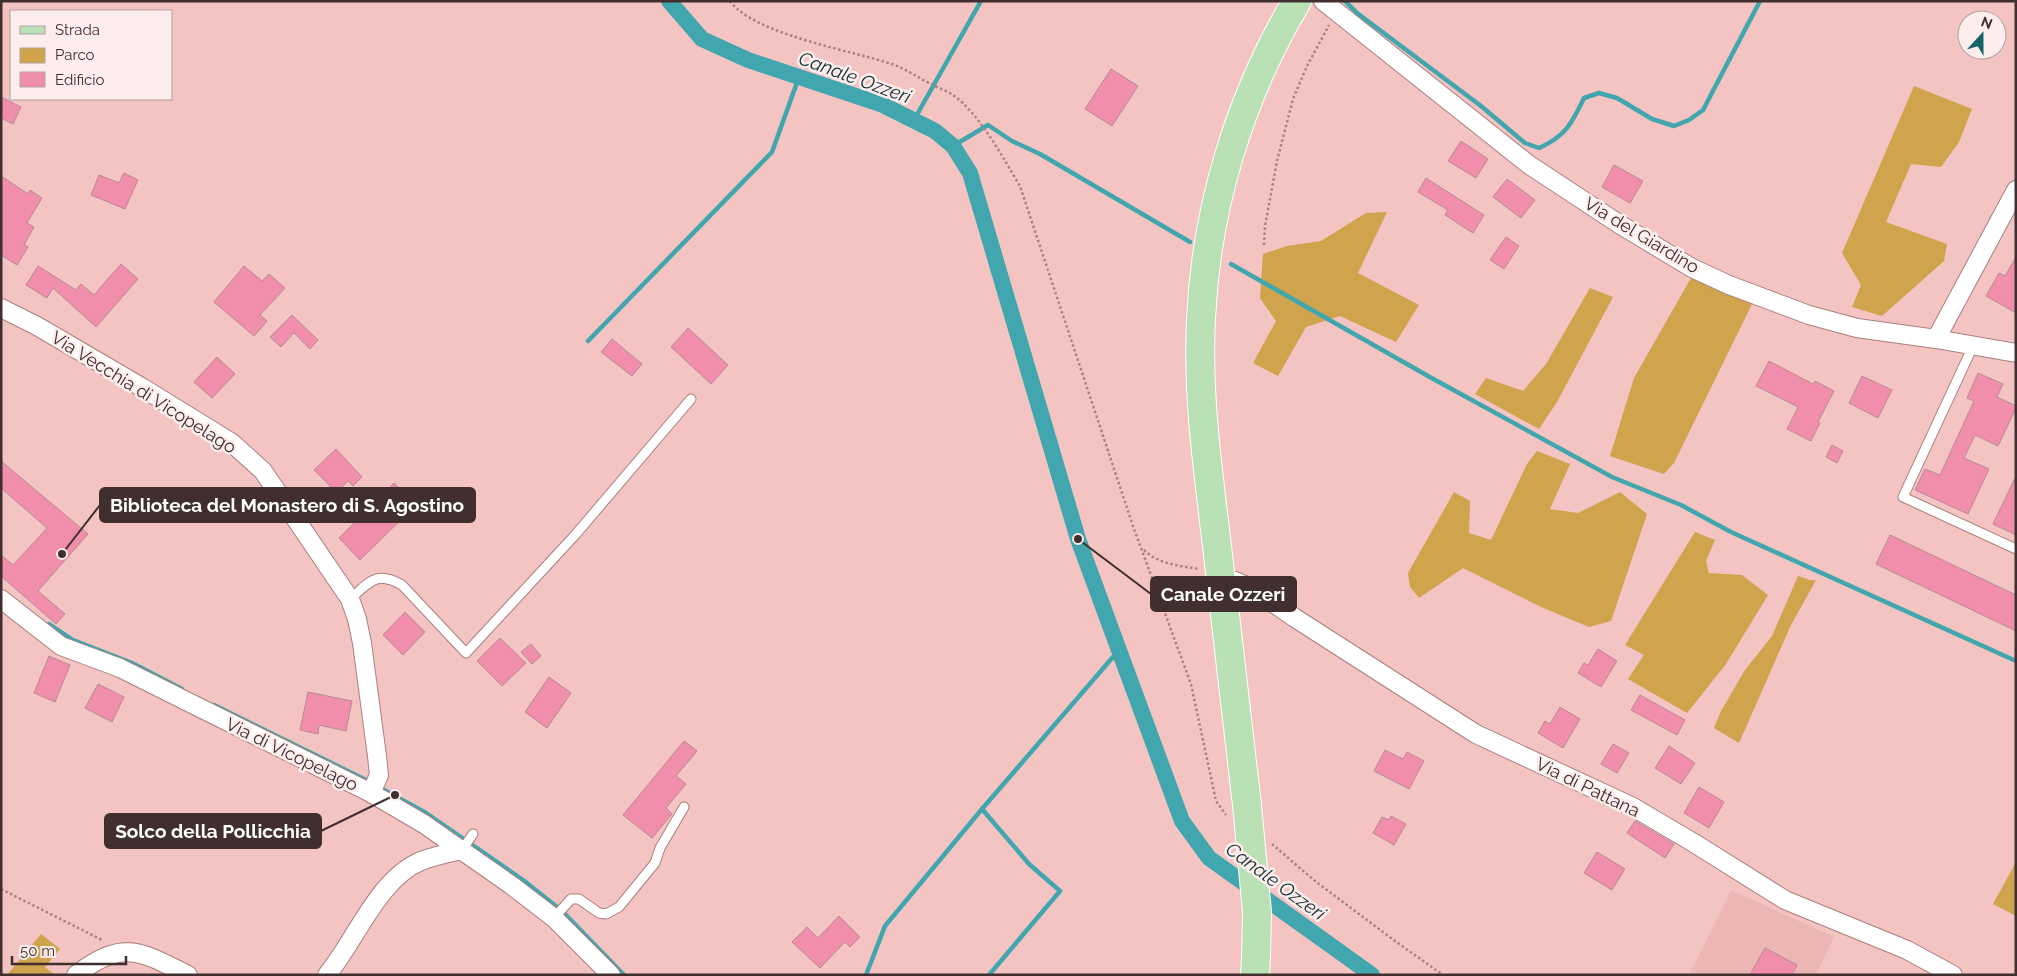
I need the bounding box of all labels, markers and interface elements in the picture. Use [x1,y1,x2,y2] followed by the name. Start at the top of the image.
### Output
[10,10,172,100] legend
[1957,10,2007,60] north arrow
[1979,13,1995,32] text: N
[55,21,100,39] text: Strada
[55,46,95,64] text: Parco
[796,47,915,108] water label: Canale Ozzeri
[55,71,105,89] text: Edificio
[1581,192,1703,278] street label: Via del Giardino
[48,326,241,458] street label: Via Vecchia di Vicopelago
[100,488,475,522] callout: Biblioteca del Monastero di S. Agostino
[110,494,464,516] text: Biblioteca del Monastero di S. Agostino
[1151,577,1296,611] callout: Canale Ozzeri
[1161,583,1285,605] text: Canale Ozzeri
[222,713,362,795] street label: Via di Vicopelago
[1532,753,1644,821] street label: Via di Pattana
[105,814,321,848] callout: Solco della Pollicchia
[115,820,311,842] text: Solco della Pollicchia
[1222,838,1331,925] water label: Canale Ozzeri
[12,934,126,966] scale bar
[20,942,55,960] text: 50 m

